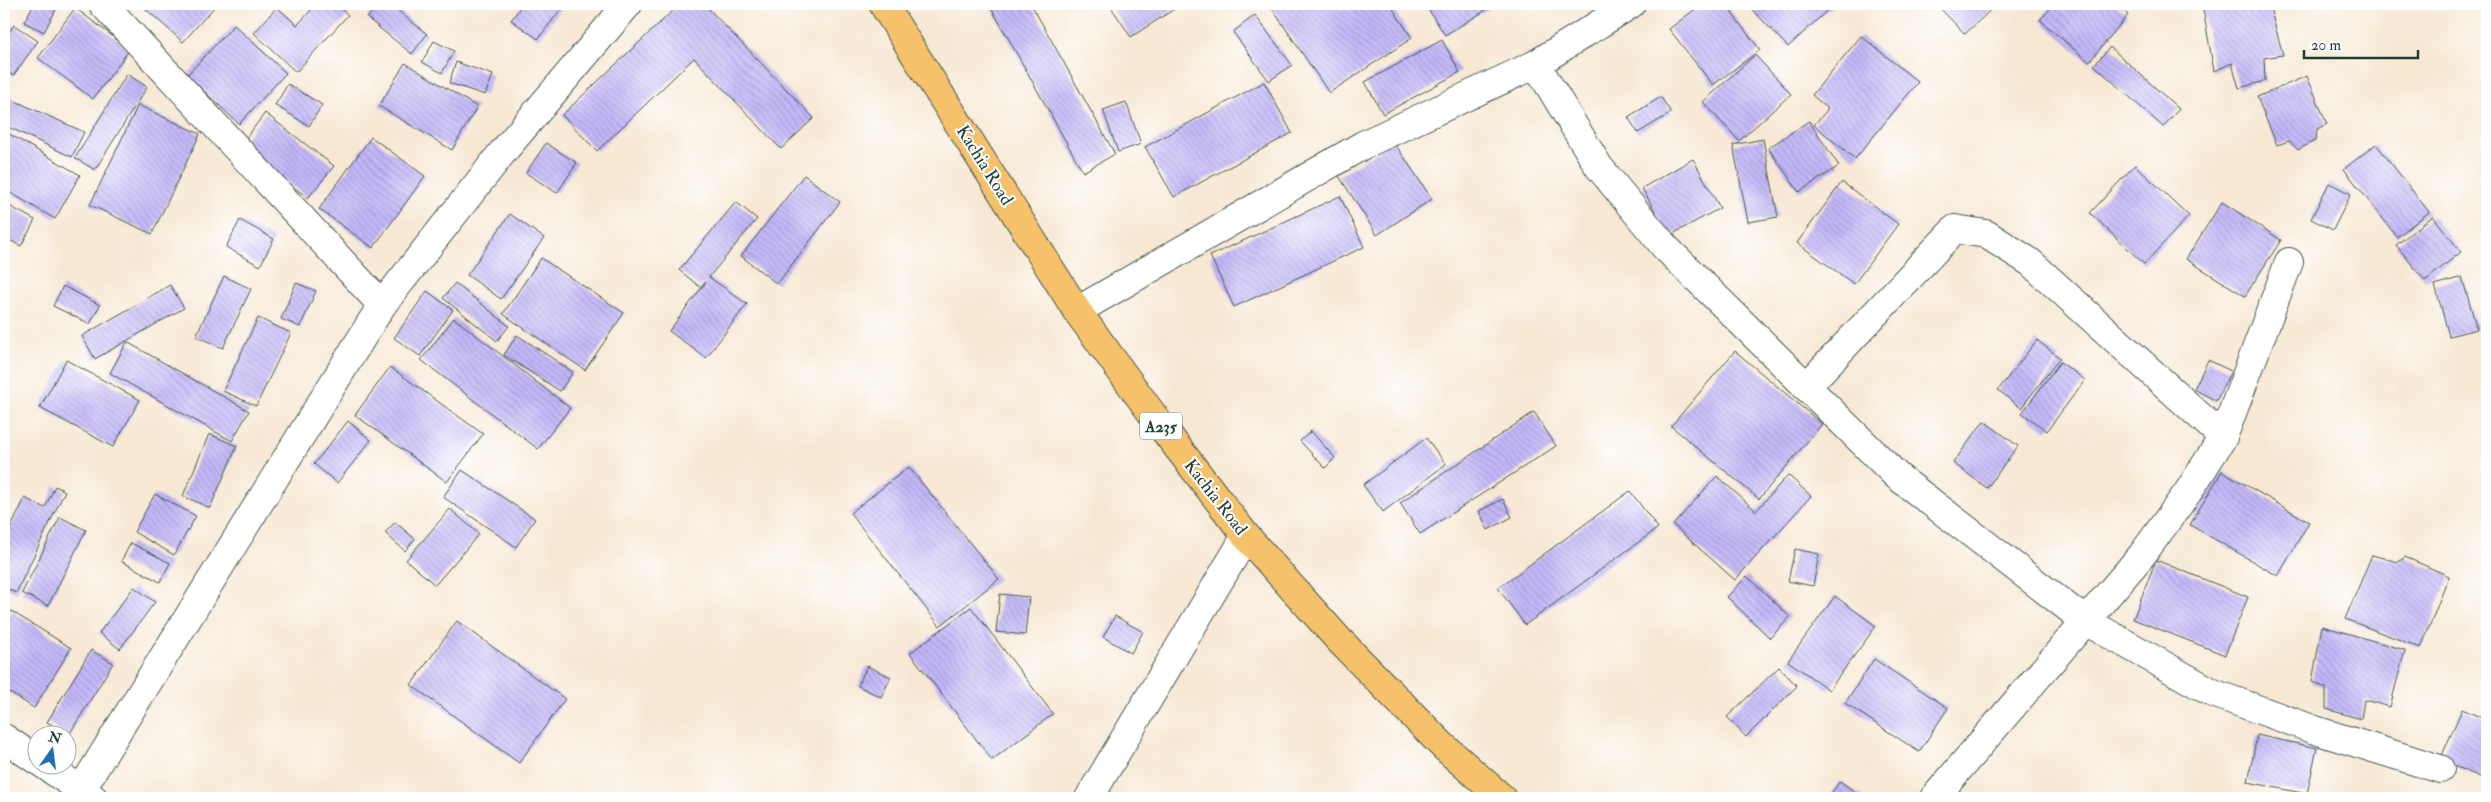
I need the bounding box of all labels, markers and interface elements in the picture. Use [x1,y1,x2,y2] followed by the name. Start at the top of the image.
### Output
[2304,28,2417,60] scale bar
[2311,36,2341,55] text: 20 m
[951,121,1018,210] street label: Kachia Road
[1140,412,1182,440] road number: A235
[1179,455,1253,540] street label: Kachia Road
[28,724,78,774] north arrow
[46,728,64,748] text: N

